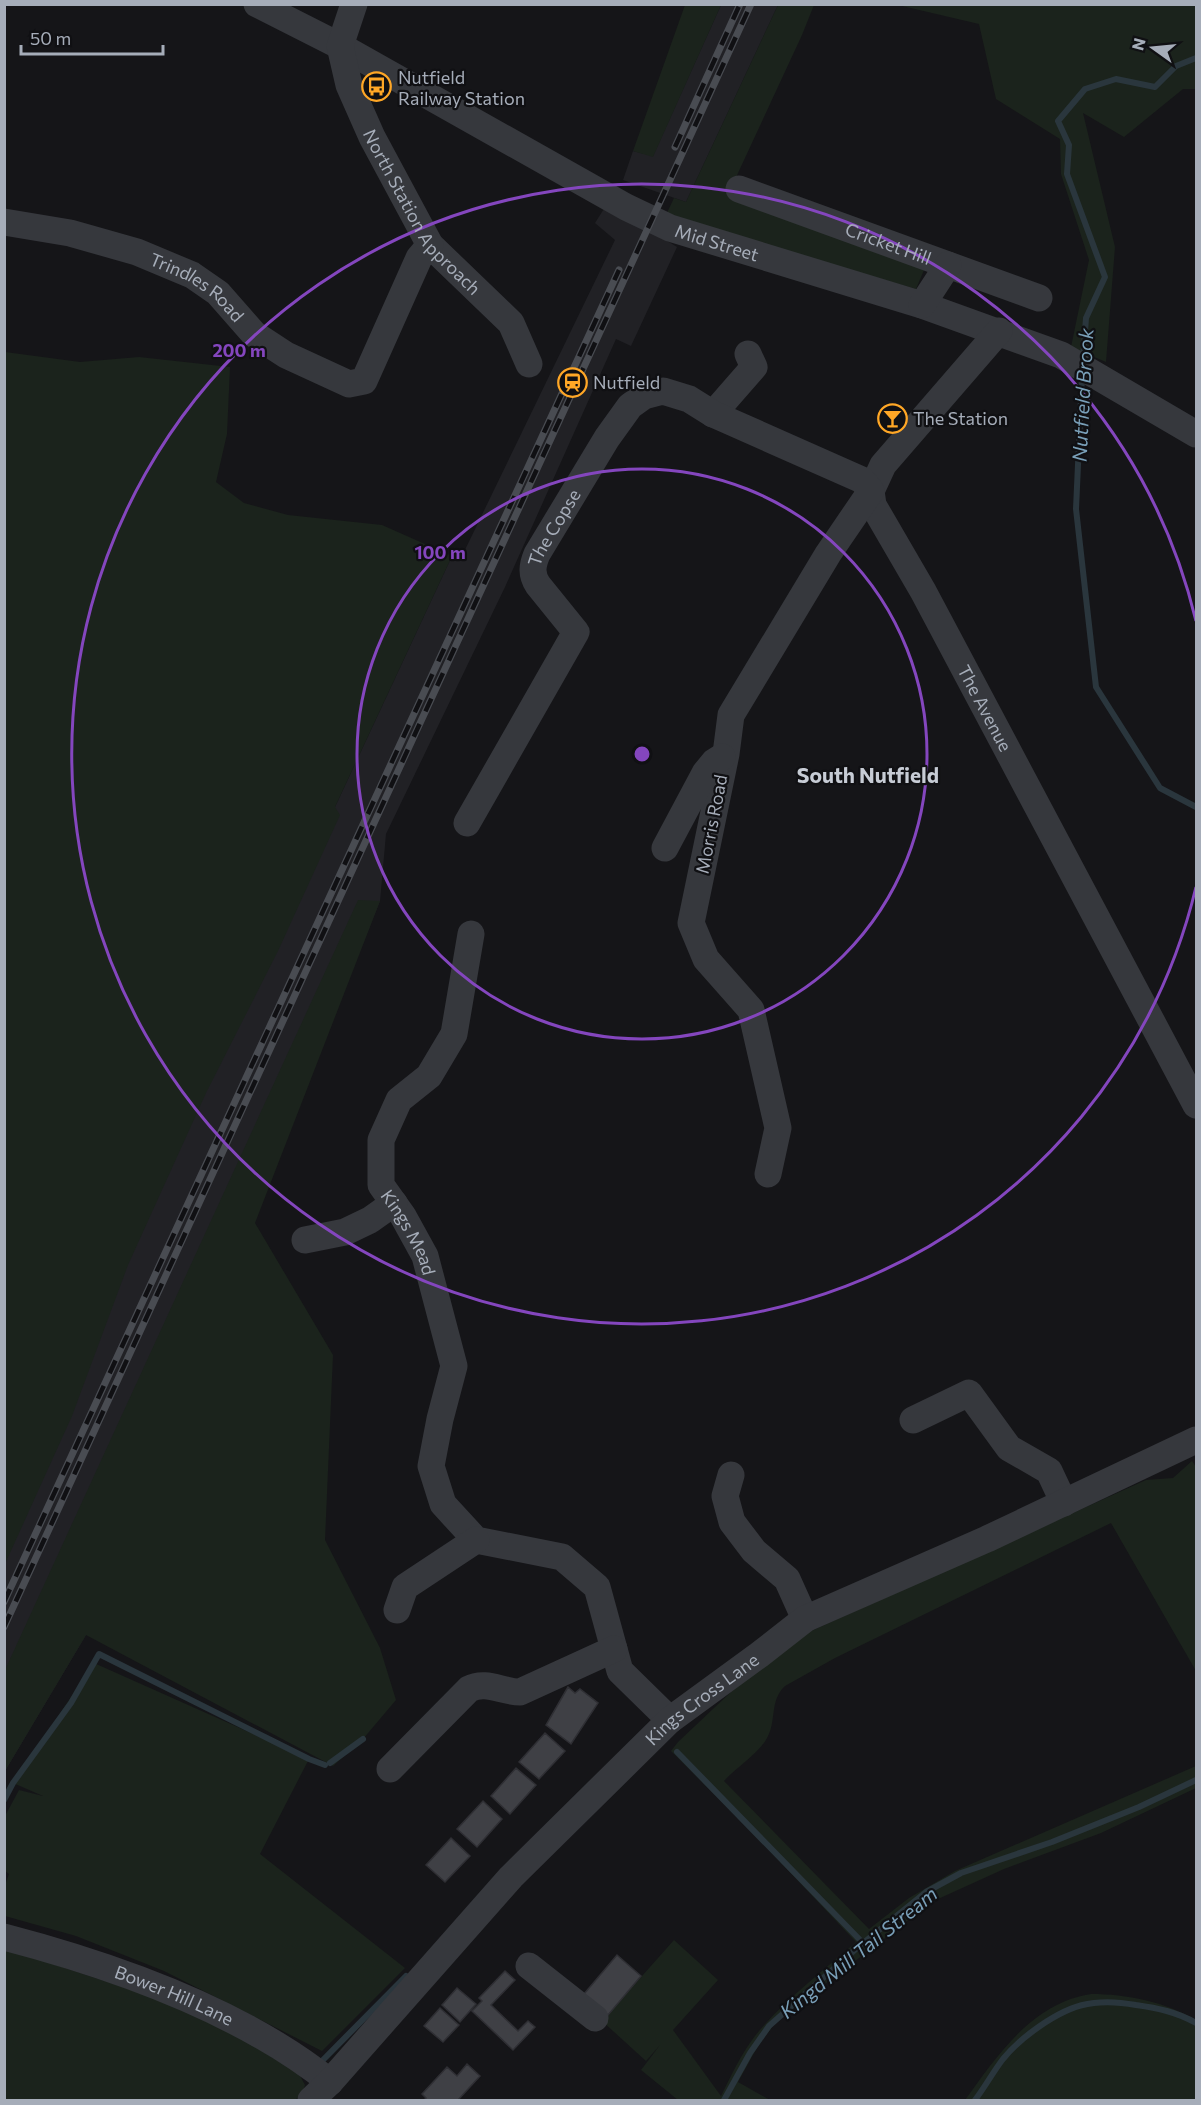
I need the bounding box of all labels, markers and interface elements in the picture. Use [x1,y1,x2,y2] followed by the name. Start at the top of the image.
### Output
[21,18,164,56] scale bar
[1123,18,1183,78] north arrow
[30,27,71,49] text: 50 m
[1127,36,1149,52] text: N
[398,66,525,109] place label: Nutfield Railway Station
[361,71,393,103] bus stop icon: Nutfield Railway Station
[359,126,486,299] street label: North Station Approach
[842,218,934,269] street label: Cricket Hill
[672,219,762,266] street label: Mid Street
[147,248,249,326] street label: Trindles Road
[1067,326,1098,462] water label: Nutfield Brook
[212,339,266,361] text: 200 m
[556,366,588,398] station icon: Nutfield
[593,371,660,393] place label: Nutfield
[876,402,908,434] bar icon: The Station
[913,407,1008,429] place label: The Station
[523,485,585,569] street label: The Copse
[414,541,466,563] text: 100 m
[953,661,1017,755] street label: The Avenue
[632,744,652,764] centre of rings
[797,762,939,787] district label: South Nutfield
[691,773,731,875] street label: Morris Road
[377,1185,441,1277] street label: Kings Mead
[640,1648,763,1750] street label: Kings Cross Lane
[774,1881,942,2023] water label: Kingd Mill Tail Stream
[112,1960,237,2030] street label: Bower Hill Lane

